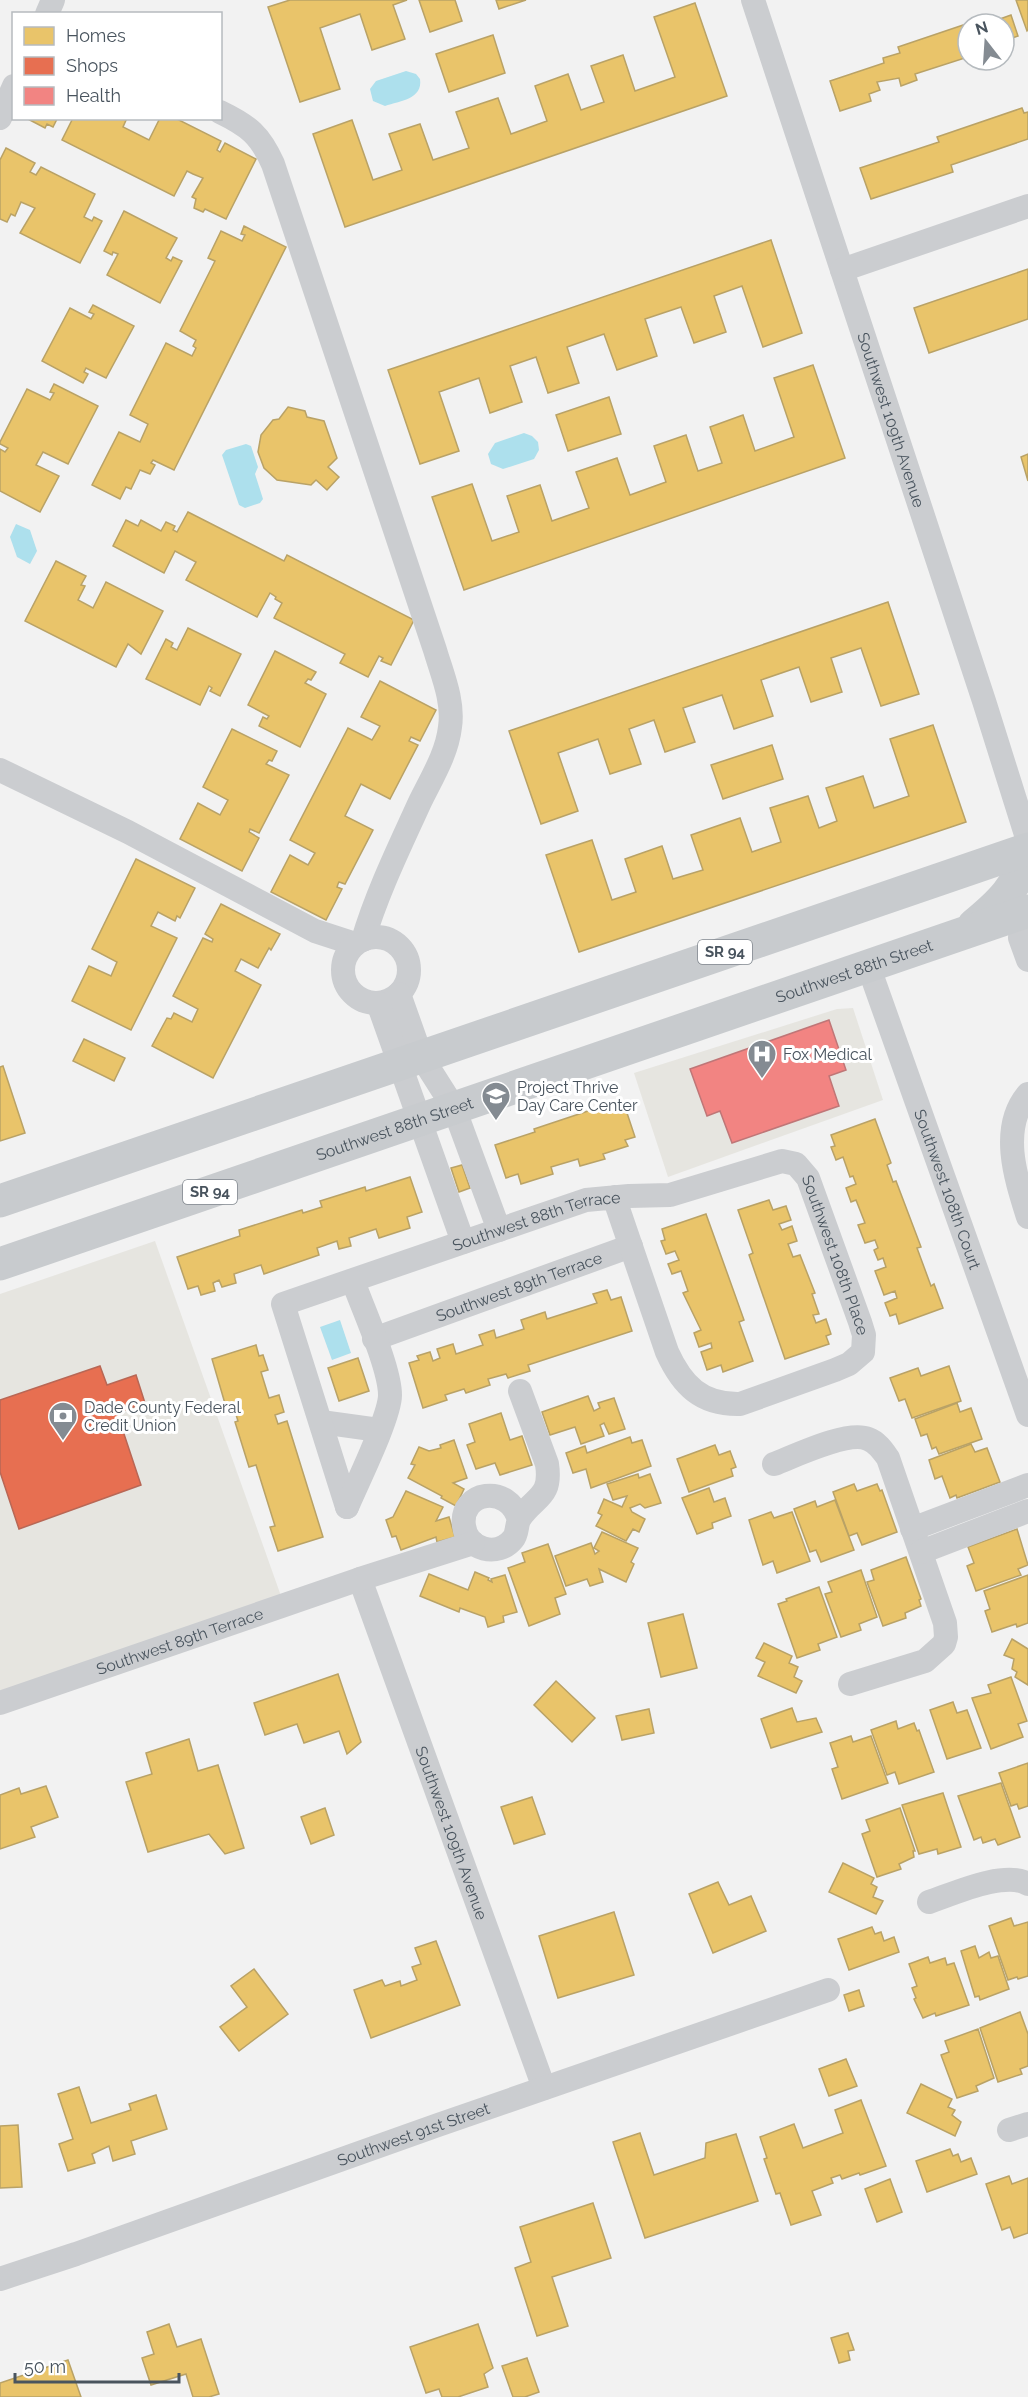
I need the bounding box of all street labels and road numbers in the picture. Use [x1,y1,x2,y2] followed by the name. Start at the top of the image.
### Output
[854,330,929,510] street label: Southwest 109th Avenue
[773,935,936,1006] street label: Southwest 88th Street
[698,940,752,964] road number: SR 94
[313,1093,476,1164] street label: Southwest 88th Street
[911,1107,985,1272] street label: Southwest 108th Court
[798,1172,873,1337] street label: Southwest 108th Place
[183,1180,237,1204] road number: SR 94
[450,1187,621,1255] street label: Southwest 88th Terrace
[433,1248,604,1325] street label: Southwest 89th Terrace
[94,1604,266,1679] street label: Southwest 89th Terrace
[412,1744,492,1922] street label: Southwest 109th Avenue
[334,2098,493,2170] street label: Southwest 91st Street

